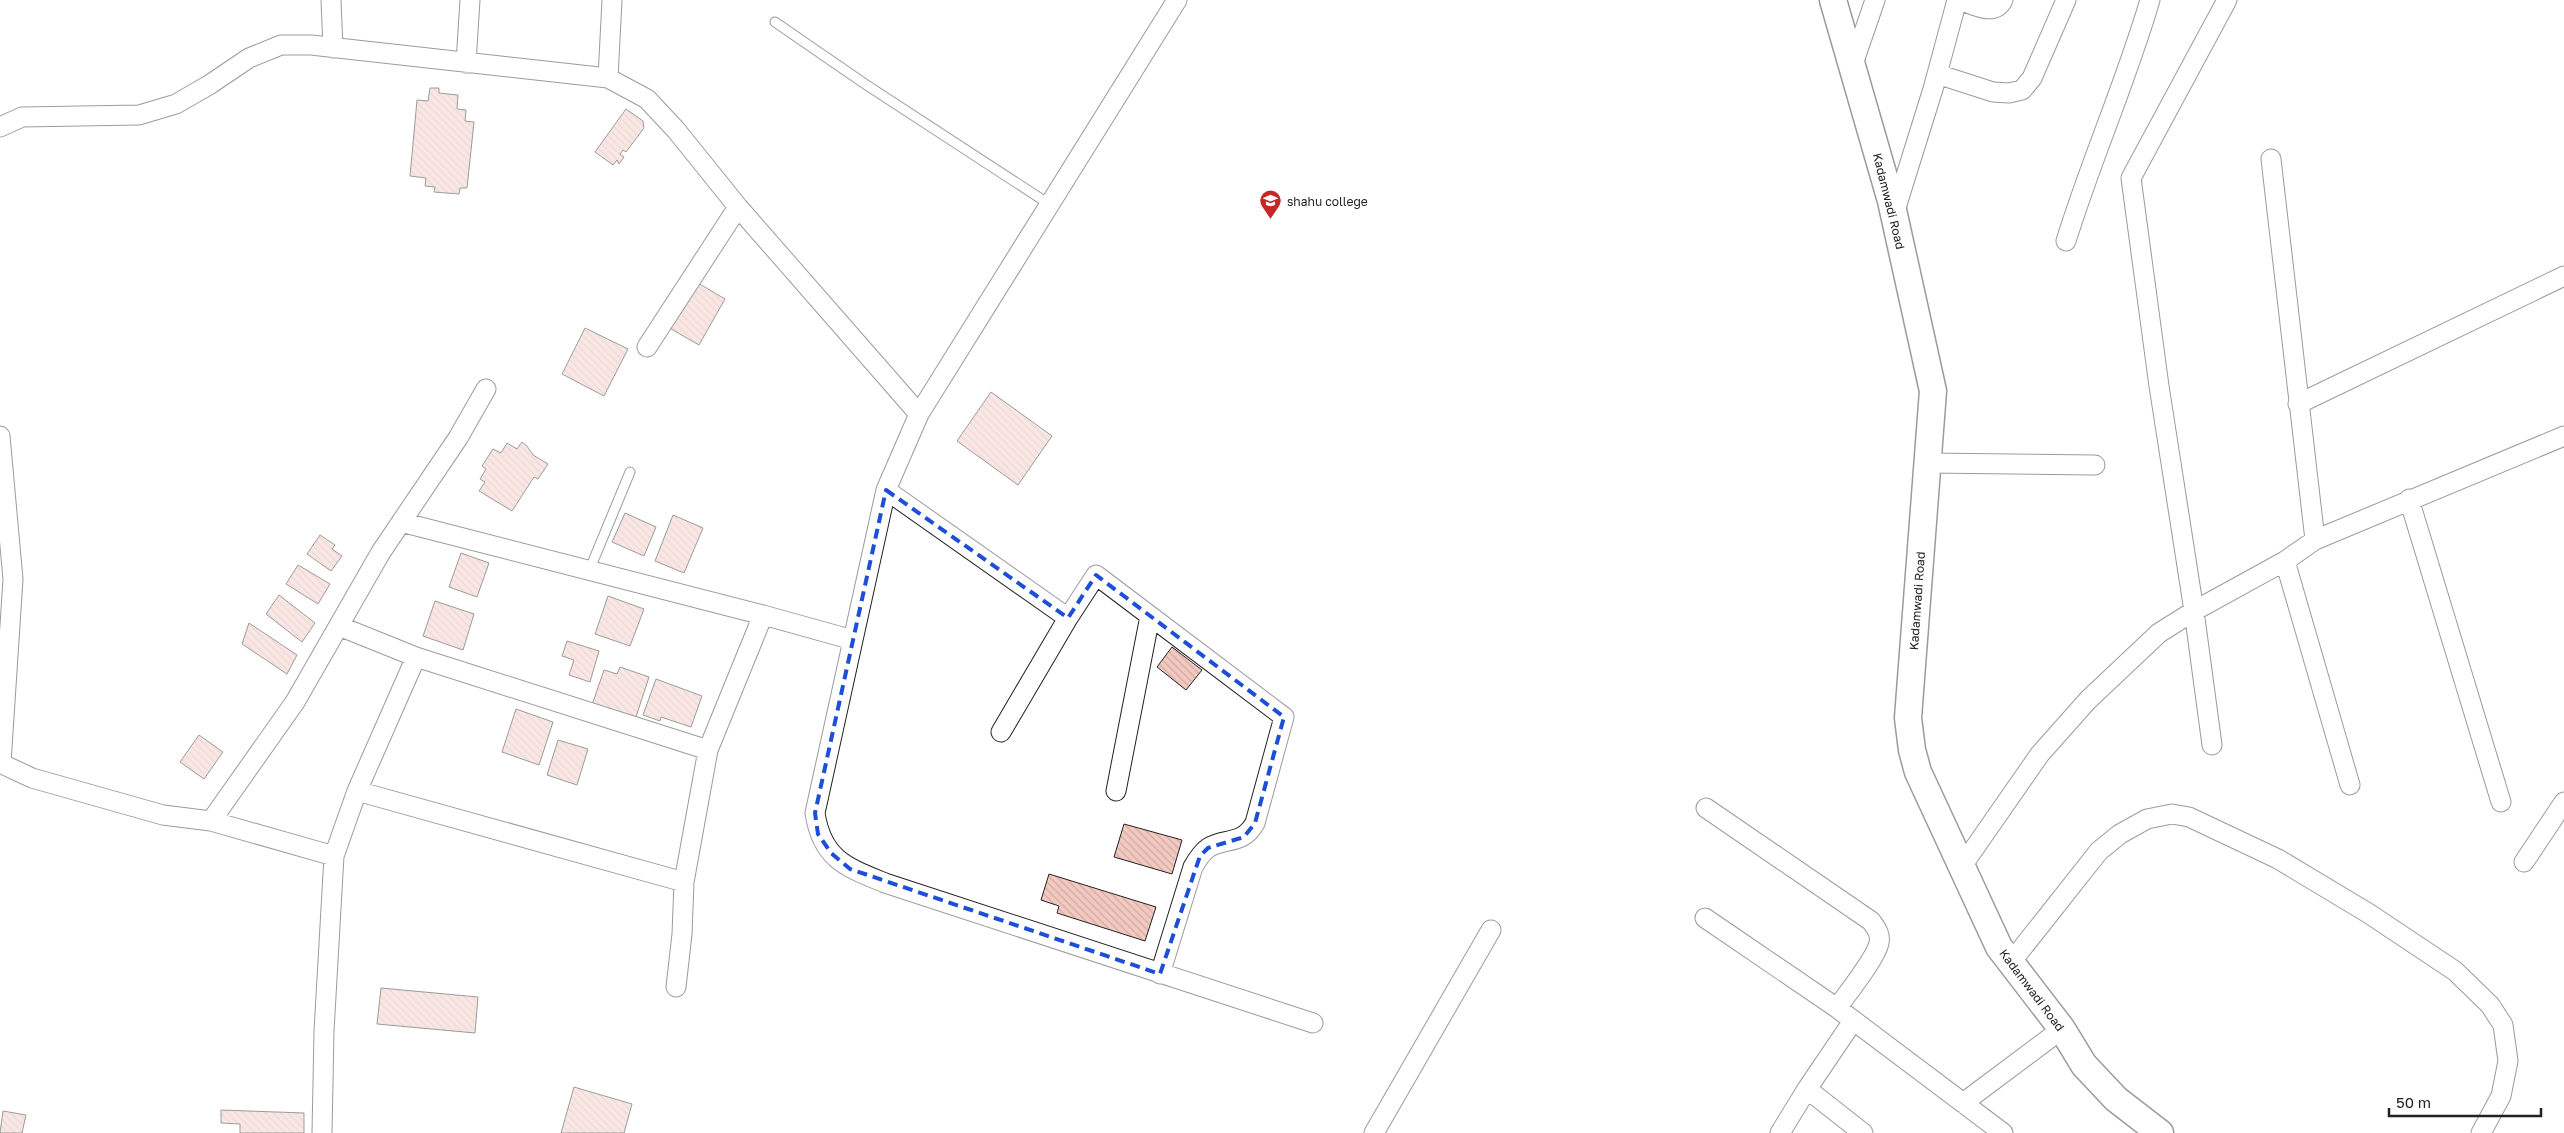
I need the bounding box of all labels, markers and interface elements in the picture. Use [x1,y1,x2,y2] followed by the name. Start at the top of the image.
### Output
[1870,151,1908,251] street label: Kadamwadi Road
[1259,189,1283,220] school or university icon: shahu college
[1287,194,1368,209] place label: shahu college
[1906,551,1928,651] street label: Kadamwadi Road
[1996,946,2068,1034] street label: Kadamwadi Road
[2389,1086,2542,1118] scale bar
[2396,1093,2431,1111] text: 50 m

